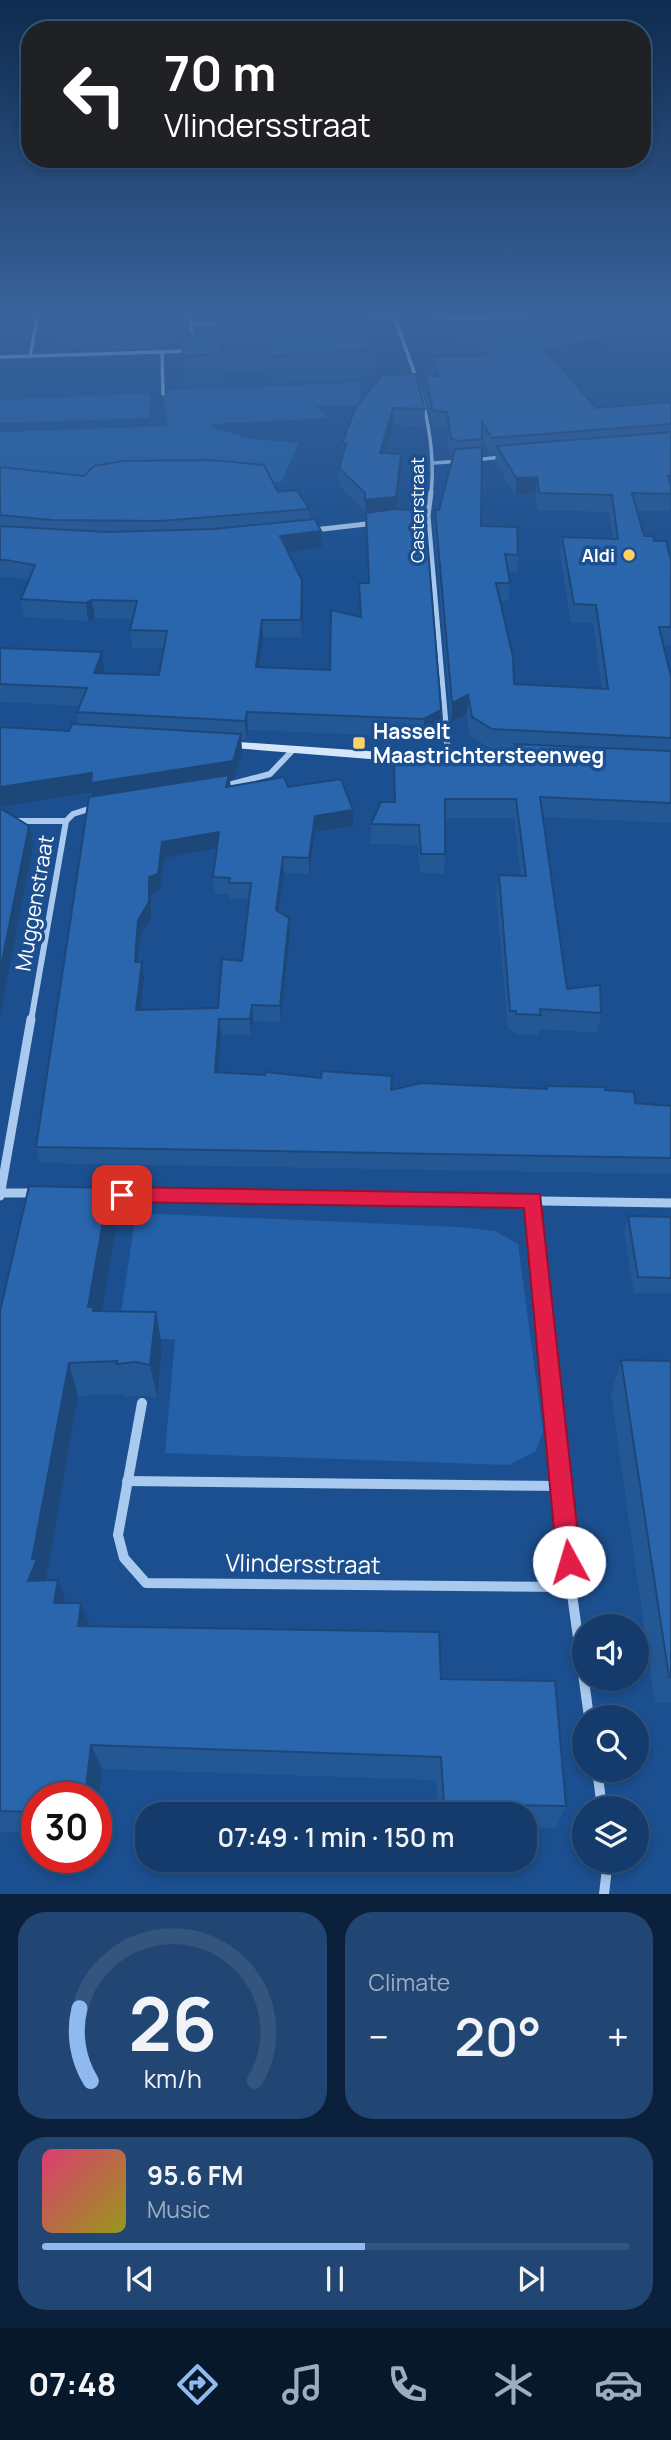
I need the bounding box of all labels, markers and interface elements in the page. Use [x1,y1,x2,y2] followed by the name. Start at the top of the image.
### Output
[164,39,276,106] text: 70 m
[49,49,140,140] icon: left
[164,103,371,147] text: Vlindersstraat
[405,457,429,563] street label: Casterstraat
[582,543,615,567] place label: Aldi
[621,547,637,563] marker: Aldi
[373,717,604,769] place label: Hasselt Maastrichtersteenweg
[351,735,367,751] marker: Hasselt Maastrichtersteenweg
[8,833,60,973] street label: Muggenstraat
[92,1165,152,1225] pin
[103,1176,141,1214] icon: arrive
[532,1525,606,1599] position arrow
[225,1545,381,1581] street label: Vlindersstraat
[572,1614,649,1873] map controls
[572,1614,649,1691] button: sound
[572,1705,649,1782] button: search
[21,1782,112,1873] speed limit sign: 30
[572,1796,649,1873] button: layers
[217,1819,455,1855] text: 07:49 · 1 min · 150 m
[369,1966,450,1998] text: Climate
[128,1974,217,2074] text: 26
[454,2001,542,2072] text: 20°
[369,2010,389,2062] text: −
[607,2010,629,2062] text: +
[143,2061,201,2096] text: km/h
[147,2157,244,2193] text: 95.6 FM
[147,2193,210,2225] text: Music
[121,2260,159,2298] icon: previous
[316,2260,354,2298] icon: pause
[512,2260,550,2298] icon: next
[173,2360,222,2409] icon: directions
[278,2360,327,2409] icon: music
[383,2360,432,2409] icon: phone
[489,2360,538,2409] icon: climate
[594,2360,643,2409] icon: car
[28,2362,116,2406] text: 07:48

